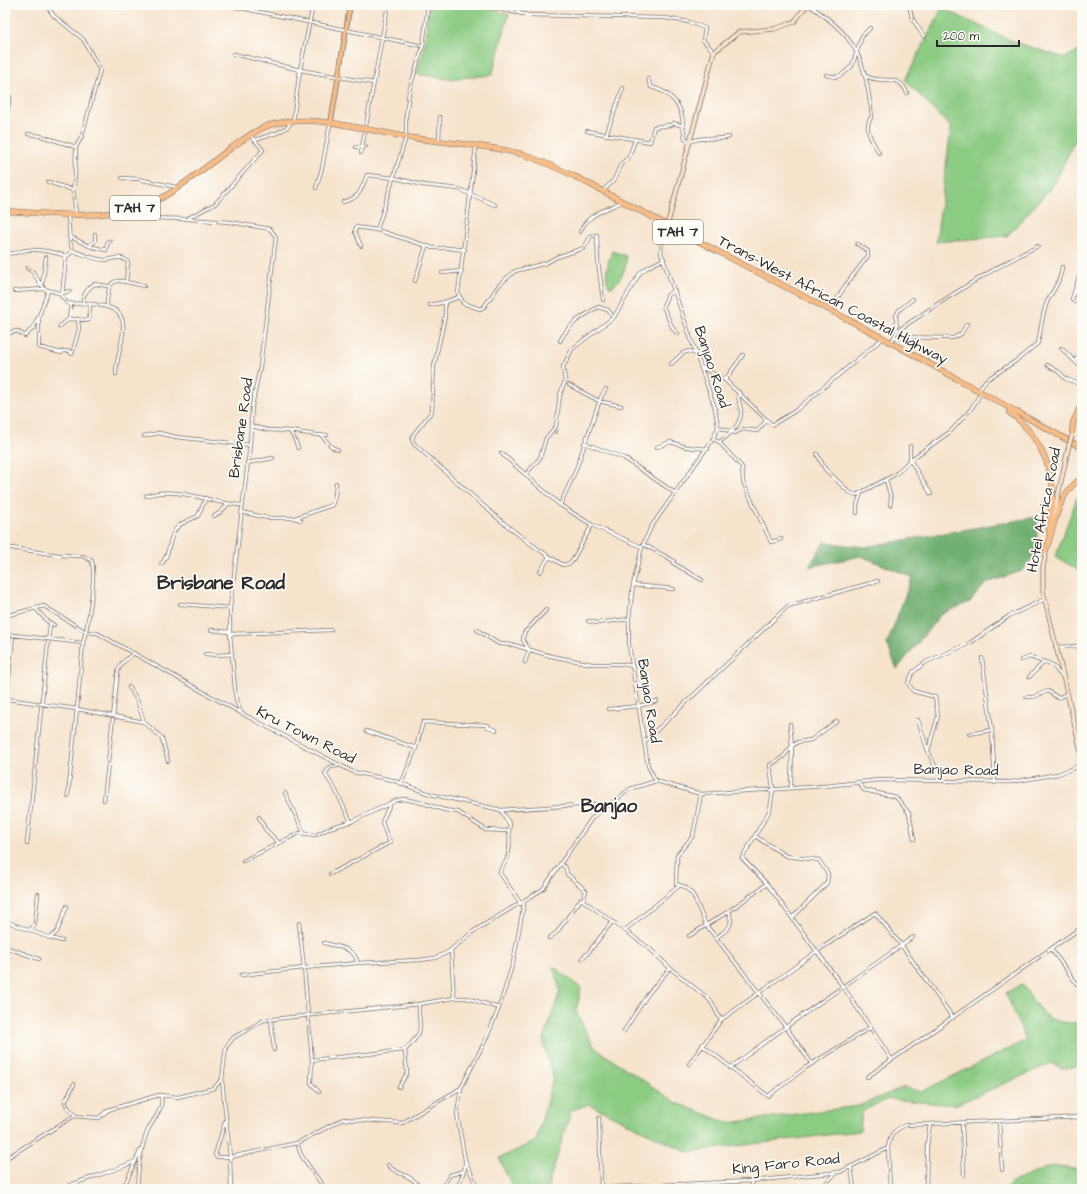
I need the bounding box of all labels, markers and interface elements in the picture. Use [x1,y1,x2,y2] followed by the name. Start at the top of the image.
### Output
[937,22,1019,48] scale bar
[943,28,980,45] text: 200 m
[110,196,160,220] road number: TAH 7
[653,220,703,244] road number: TAH 7
[714,230,951,371] street label: Trans-West African Coastal Highway
[689,323,735,411] street label: Banjao Road
[224,376,258,479] street label: Brisbane Road
[1022,446,1066,574] street label: Hotel Africa Road
[157,570,285,597] district label: Brisbane Road
[632,657,666,745] street label: Banjao Road
[253,701,360,769] street label: Kru Town Road
[913,759,999,781] street label: Banjao Road
[581,793,638,820] district label: Banjao
[731,1148,841,1181] street label: King Faro Road

